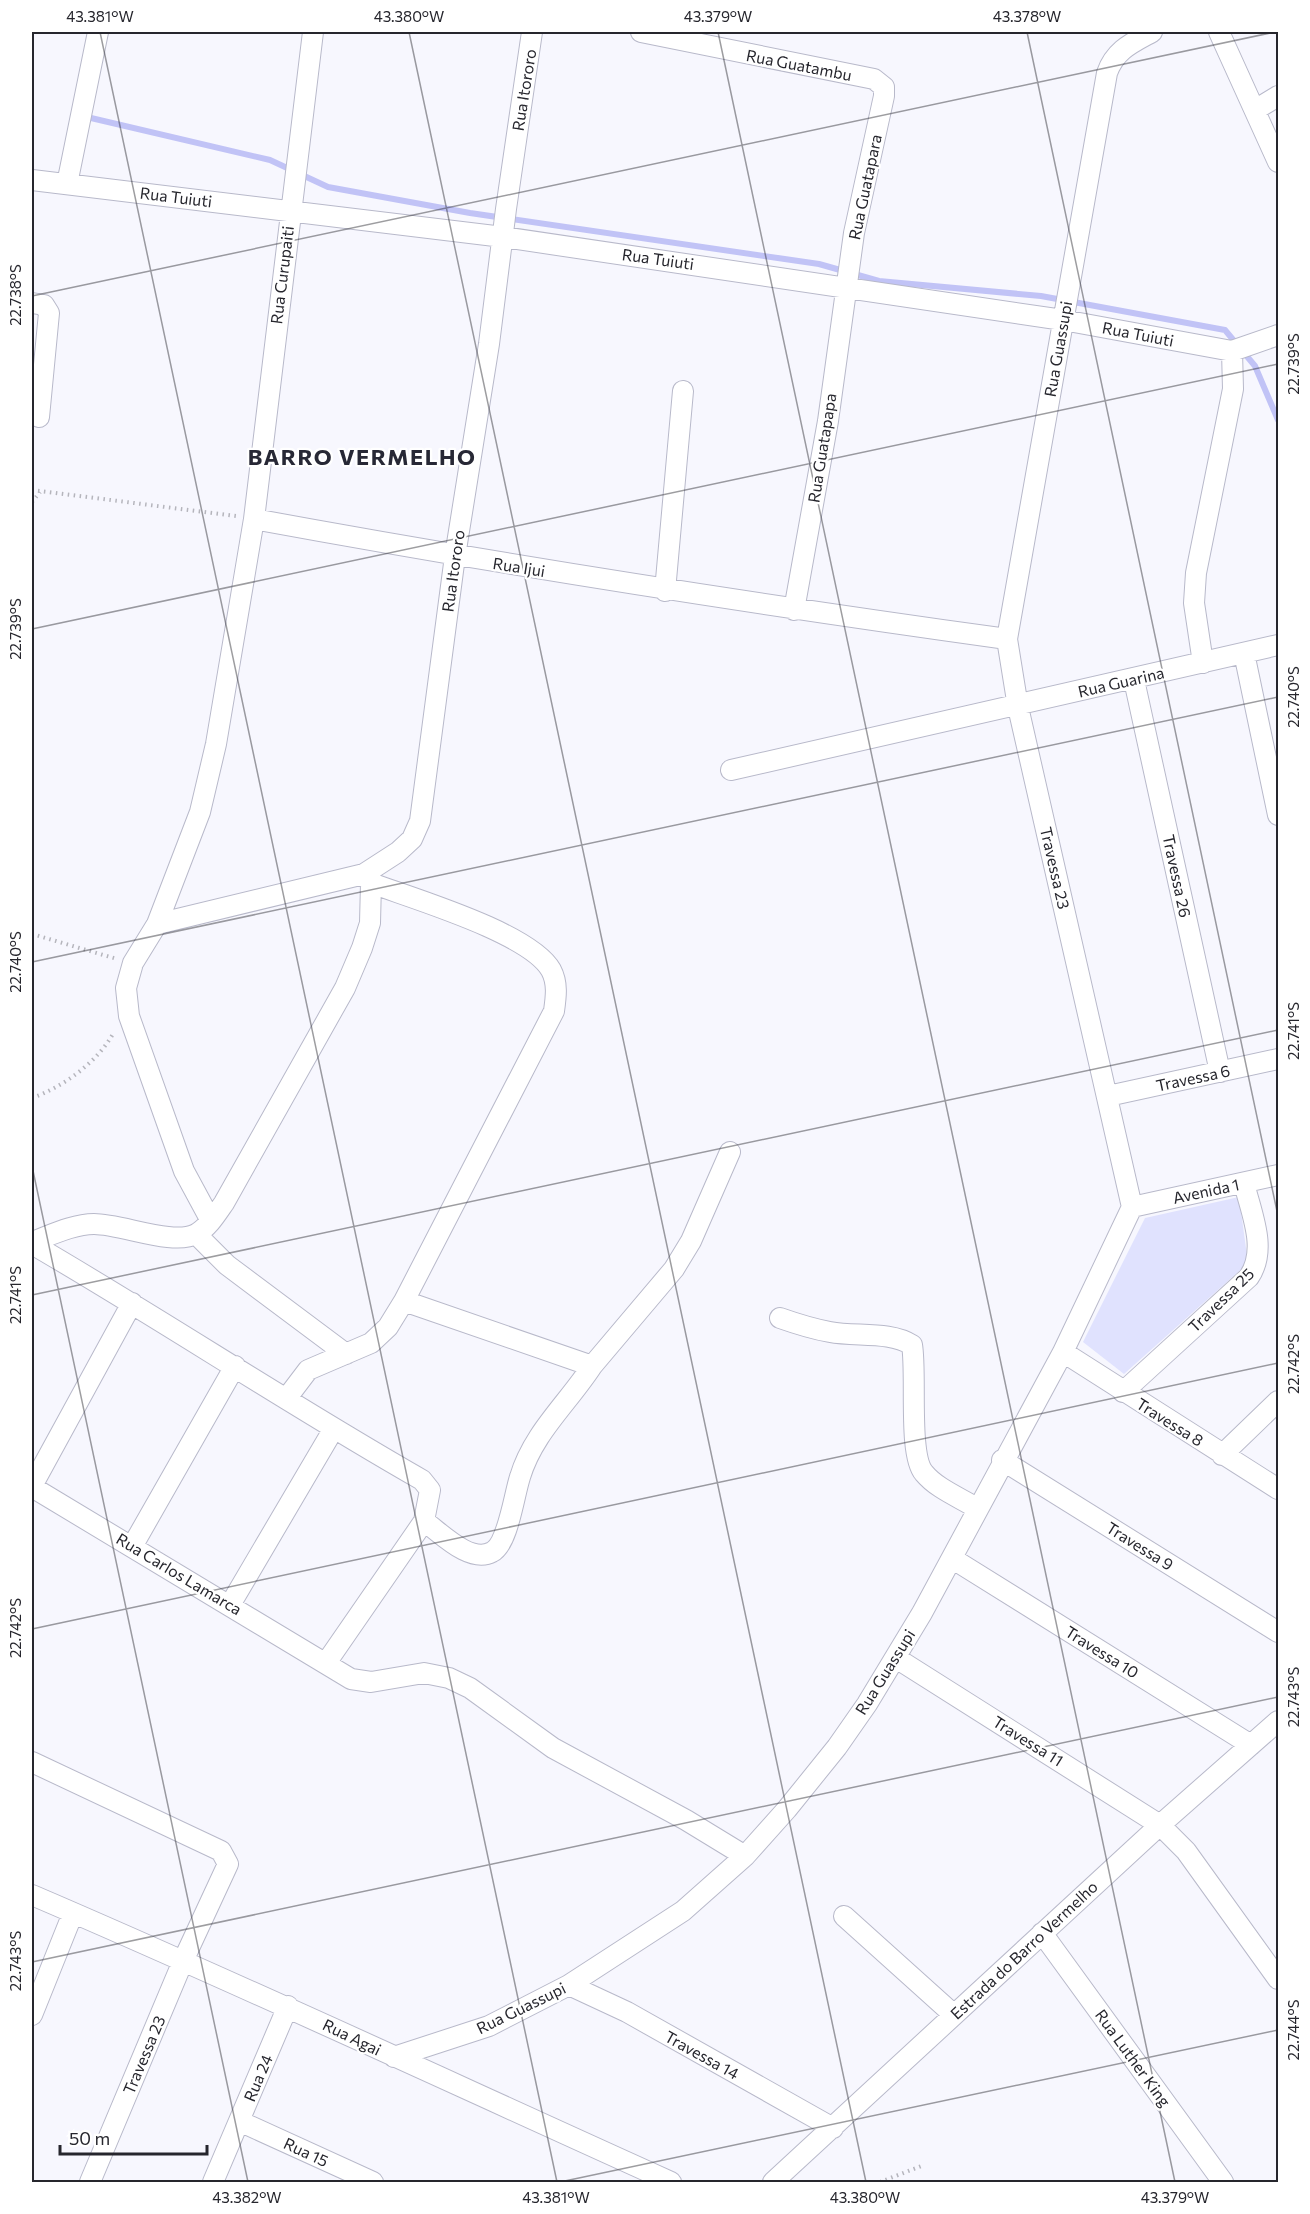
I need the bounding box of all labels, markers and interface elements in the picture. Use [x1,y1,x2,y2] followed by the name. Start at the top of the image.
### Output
[66,7,134,25] text: 43.381°W
[374,7,444,25] text: 43.380°W
[684,7,752,25] text: 43.379°W
[993,7,1061,25] text: 43.378°W
[745,45,854,84] street label: Rua Guatambu
[508,48,539,132] street label: Rua Itororo
[844,132,885,241] street label: Rua Guatapara
[139,183,213,210] street label: Rua Tuiuti
[266,225,297,325] street label: Rua Curupaiti
[621,244,695,273] street label: Rua Tuiuti
[6,264,24,326] text: 22.738°S
[1040,299,1075,398] street label: Rua Guassupi
[1101,317,1176,350] street label: Rua Tuiuti
[1284,333,1302,395] text: 22.739°S
[803,392,840,504] street label: Rua Guatapapa
[248,443,476,470] district label: BARRO VERMELHO
[437,529,468,613] street label: Rua Itororo
[492,553,547,580] street label: Rua Ijui
[6,598,24,660] text: 22.739°S
[1076,662,1166,701] street label: Rua Guarina
[1284,666,1302,728] text: 22.740°S
[1037,825,1074,911] street label: Travessa 23
[1159,833,1196,919] street label: Travessa 26
[6,931,24,993] text: 22.740°S
[1284,1002,1302,1060] text: 22.741°S
[1154,1060,1232,1095] street label: Travessa 6
[1171,1174,1241,1207] street label: Avenida 1
[1184,1264,1257,1336] street label: Travessa 25
[6,1266,24,1324] text: 22.741°S
[1284,1334,1302,1394] text: 22.742°S
[1133,1394,1207,1450] street label: Travessa 8
[1103,1518,1177,1574] street label: Travessa 9
[113,1529,245,1618] street label: Rua Carlos Lamarca
[6,1598,24,1658] text: 22.742°S
[1062,1622,1142,1682] street label: Travessa 10
[851,1626,918,1718] street label: Rua Guassupi
[1284,1667,1302,1727] text: 22.743°S
[990,1711,1067,1770] street label: Travessa 11
[946,1876,1101,2023] street label: Estrada do Barro Vermelho
[6,1931,24,1991] text: 22.743°S
[473,1978,569,2037] street label: Rua Guassupi
[1284,1999,1302,2060] text: 22.744°S
[1092,2005,1175,2110] street label: Rua Luther King
[118,2013,169,2097] street label: Travessa 23
[320,2014,385,2059] street label: Rua Agai
[662,2026,743,2083] street label: Travessa 14
[239,2051,276,2104] street label: Rua 24
[60,2118,207,2156] scale bar
[69,2127,110,2149] text: 50 m
[281,2133,332,2170] street label: Rua 15
[212,2188,282,2206] text: 43.382°W
[522,2188,590,2206] text: 43.381°W
[830,2188,900,2206] text: 43.380°W
[1141,2188,1209,2206] text: 43.379°W

